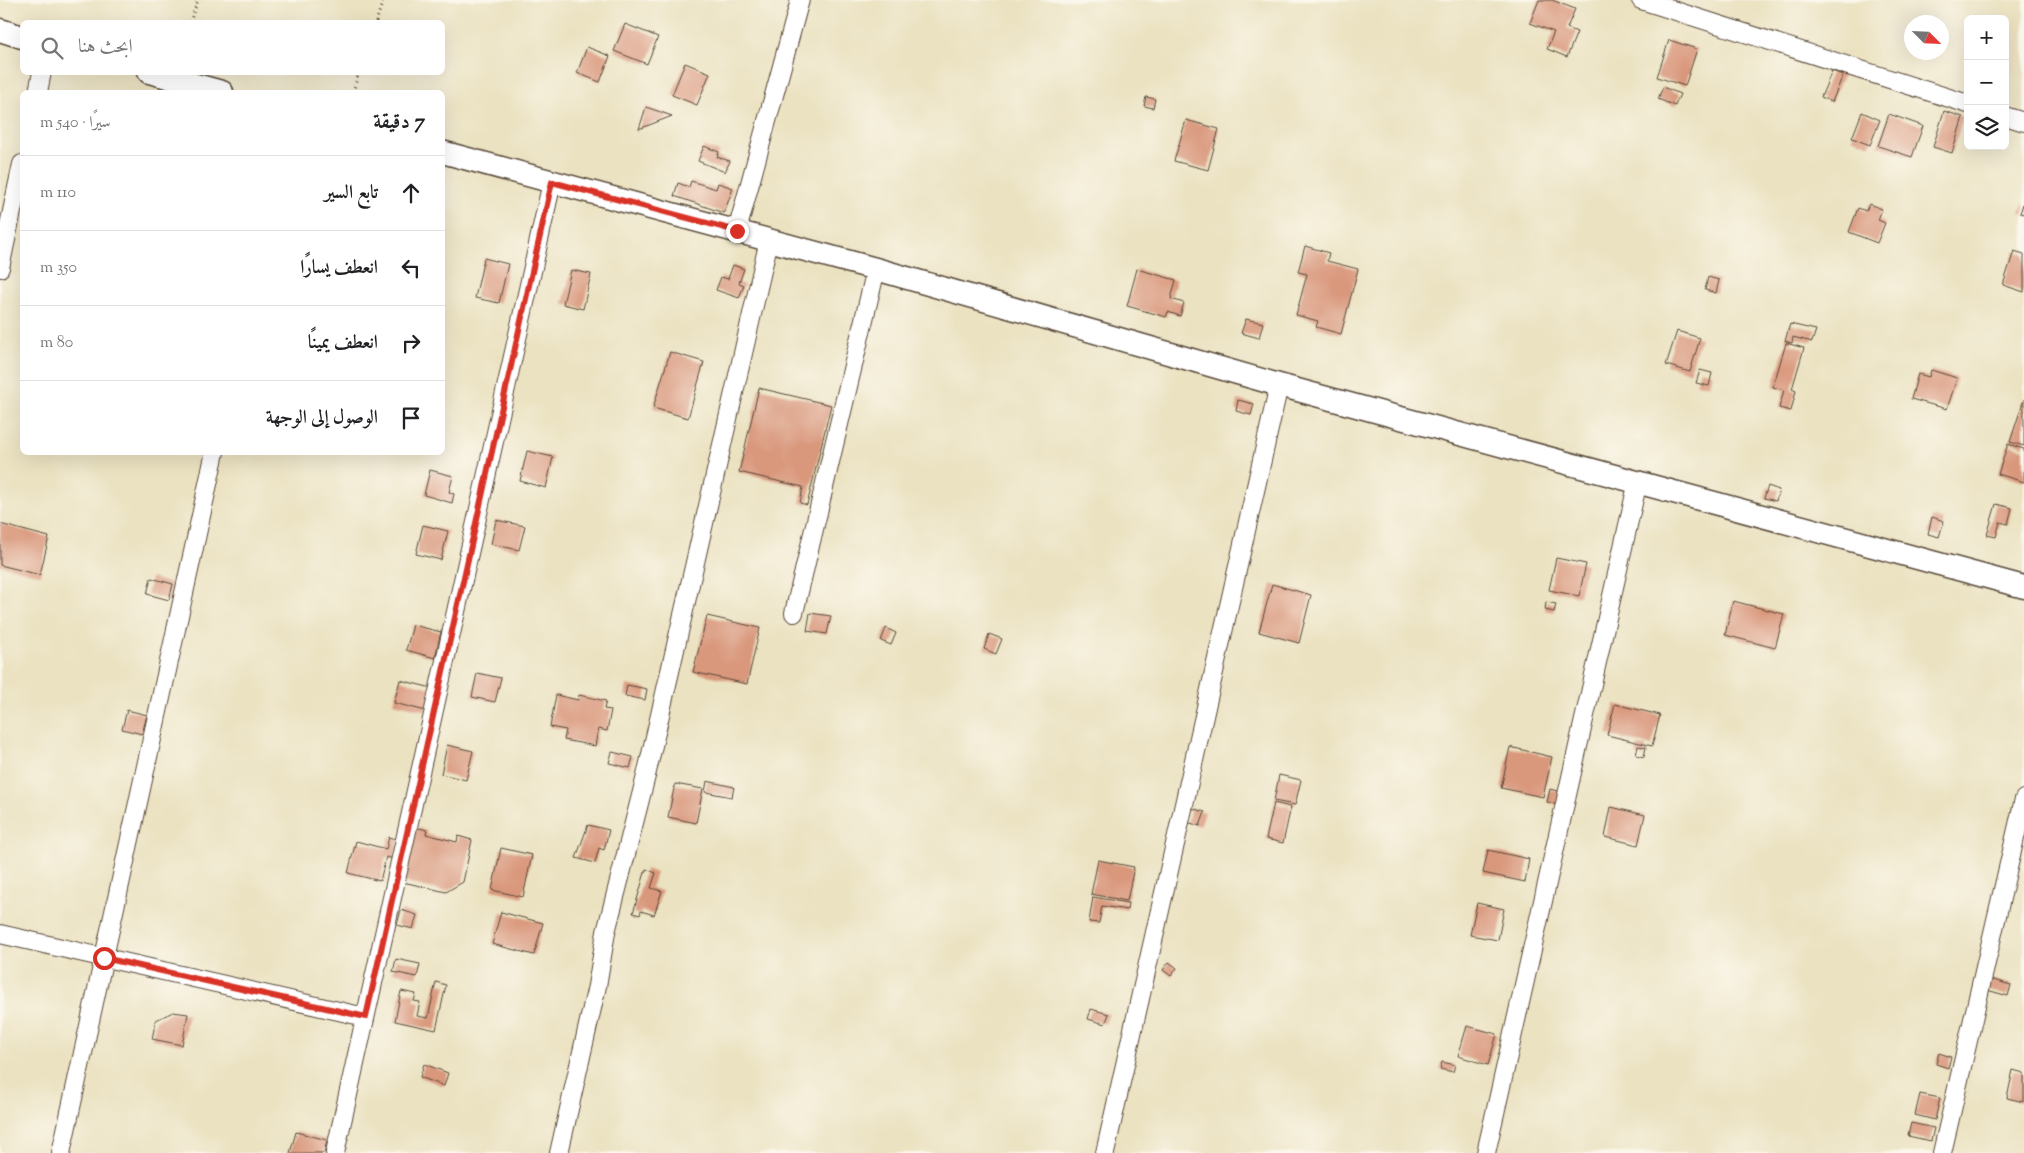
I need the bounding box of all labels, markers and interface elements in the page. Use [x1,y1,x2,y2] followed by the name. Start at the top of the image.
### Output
[1904,15,1949,60] north arrow
[1964,15,2009,150] map controls
[1964,15,2009,60] button: +
[20,20,445,75] search box
[38,34,66,62] icon: search
[78,34,133,61] text: ابحث هنا
[1964,60,2009,105] button: −
[1964,105,2009,150] button: layers
[373,108,425,138] text: 7 دقيقة
[40,112,111,135] text: سيرًا · 540 m
[397,179,425,207] icon: ahead
[324,180,378,207] text: تابع السير
[40,182,76,205] text: 110 m
[726,220,749,243] route end
[397,254,425,282] icon: left
[300,255,378,282] text: انعطف يسارًا
[40,257,77,280] text: 350 m
[397,329,425,357] icon: right
[308,330,378,357] text: انعطف يمينًا
[40,332,73,355] text: 80 m
[397,404,425,432] icon: arrive
[266,405,378,432] text: الوصول إلى الوجهة
[93,947,116,970] route start

